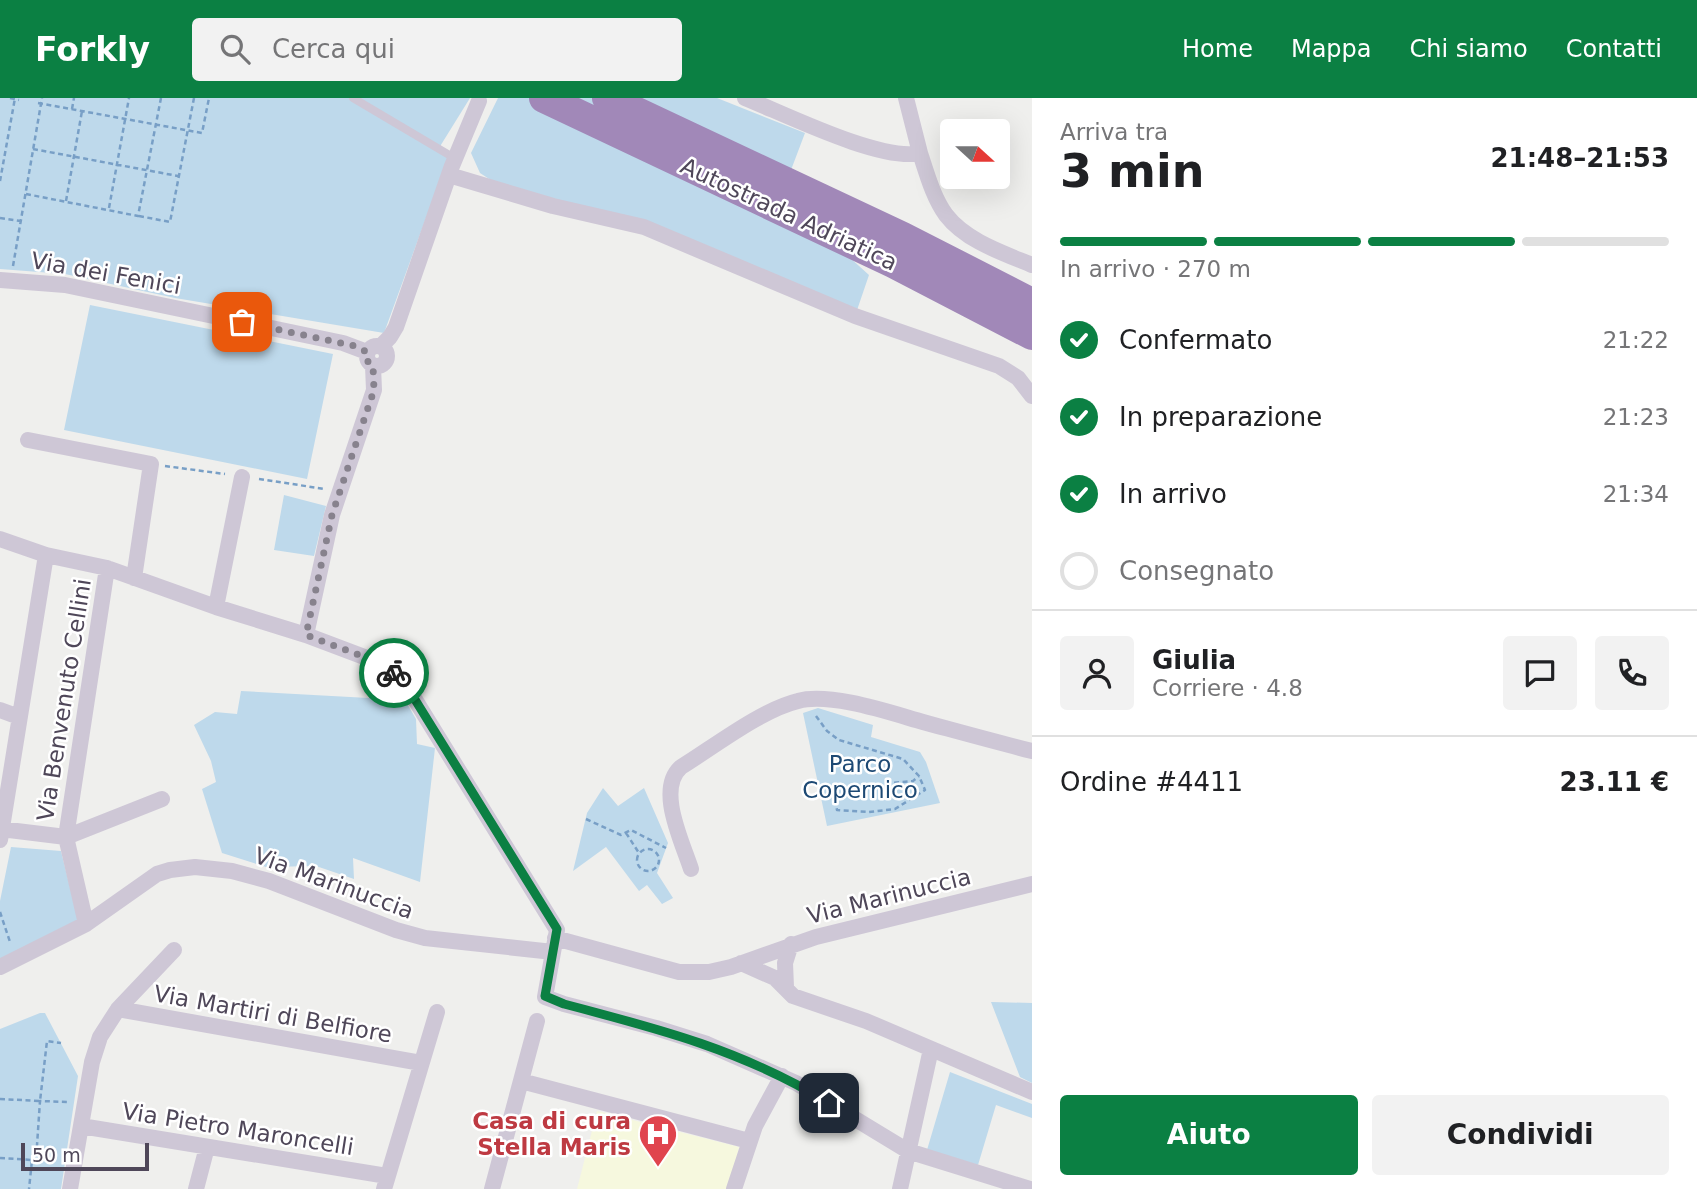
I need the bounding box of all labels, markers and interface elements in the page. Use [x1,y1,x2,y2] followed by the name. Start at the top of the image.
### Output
[192,18,682,81] search box
[35,30,150,69] text: Forkly
[216,30,254,68] icon: search
[272,34,395,64] text: Cerca qui
[1182,35,1253,63] text: Home
[1291,35,1372,63] text: Mappa
[1410,35,1528,63] text: Chi siamo
[1566,35,1662,63] text: Contatti
[940,119,1010,189] north arrow
[940,119,1010,189] map controls
[1060,119,1168,145] text: Arriva tra
[1490,143,1669,173] text: 21:48–21:53
[1060,144,1204,198] text: 3 min
[677,152,901,276] street label: Autostrada Adriatica
[29,247,183,299] street label: Via dei Fenici
[1060,256,1251,282] text: In arrivo · 270 m
[212,292,272,352] pin
[223,303,261,341] icon: bag
[1060,321,1098,359] icon: check
[1119,325,1272,355] text: Confermato
[1603,327,1669,353] text: 21:22
[1060,398,1098,436] icon: check
[1119,402,1322,432] text: In preparazione
[1603,404,1669,430] text: 21:23
[1060,475,1098,513] icon: check
[1119,479,1227,509] text: In arrivo
[1603,481,1669,507] text: 21:34
[1119,556,1274,586] text: Consegnato
[32,577,96,823] street label: Via Benvenuto Cellini
[1060,636,1134,710] button: person
[1503,636,1577,710] button: chat
[1595,636,1669,710] button: phone
[359,638,429,708] courier
[1152,645,1236,675] text: Giulia
[375,654,413,692] icon: bike
[1152,675,1303,701] text: Corriere · 4.8
[802,751,918,803] park label: Parco Copernico
[1060,767,1243,797] text: Ordine #4411
[1560,767,1669,797] text: 23.11 €
[251,842,417,924] street label: Via Marinuccia
[804,863,974,929] street label: Via Marinuccia
[152,980,394,1048] street label: Via Martiri di Belfiore
[799,1073,859,1133] pin
[810,1084,848,1122] icon: home
[1060,1095,1358,1175] button: Aiuto
[1372,1095,1669,1175] button: Condividi
[121,1098,355,1160] street label: Via Pietro Maroncelli
[472,1108,631,1160] place label: Casa di cura Stella Maris
[637,1113,679,1168] hospital icon: Casa di cura Stella Maris
[21,1140,149,1172] scale bar
[32,1144,81,1166] text: 50 m

